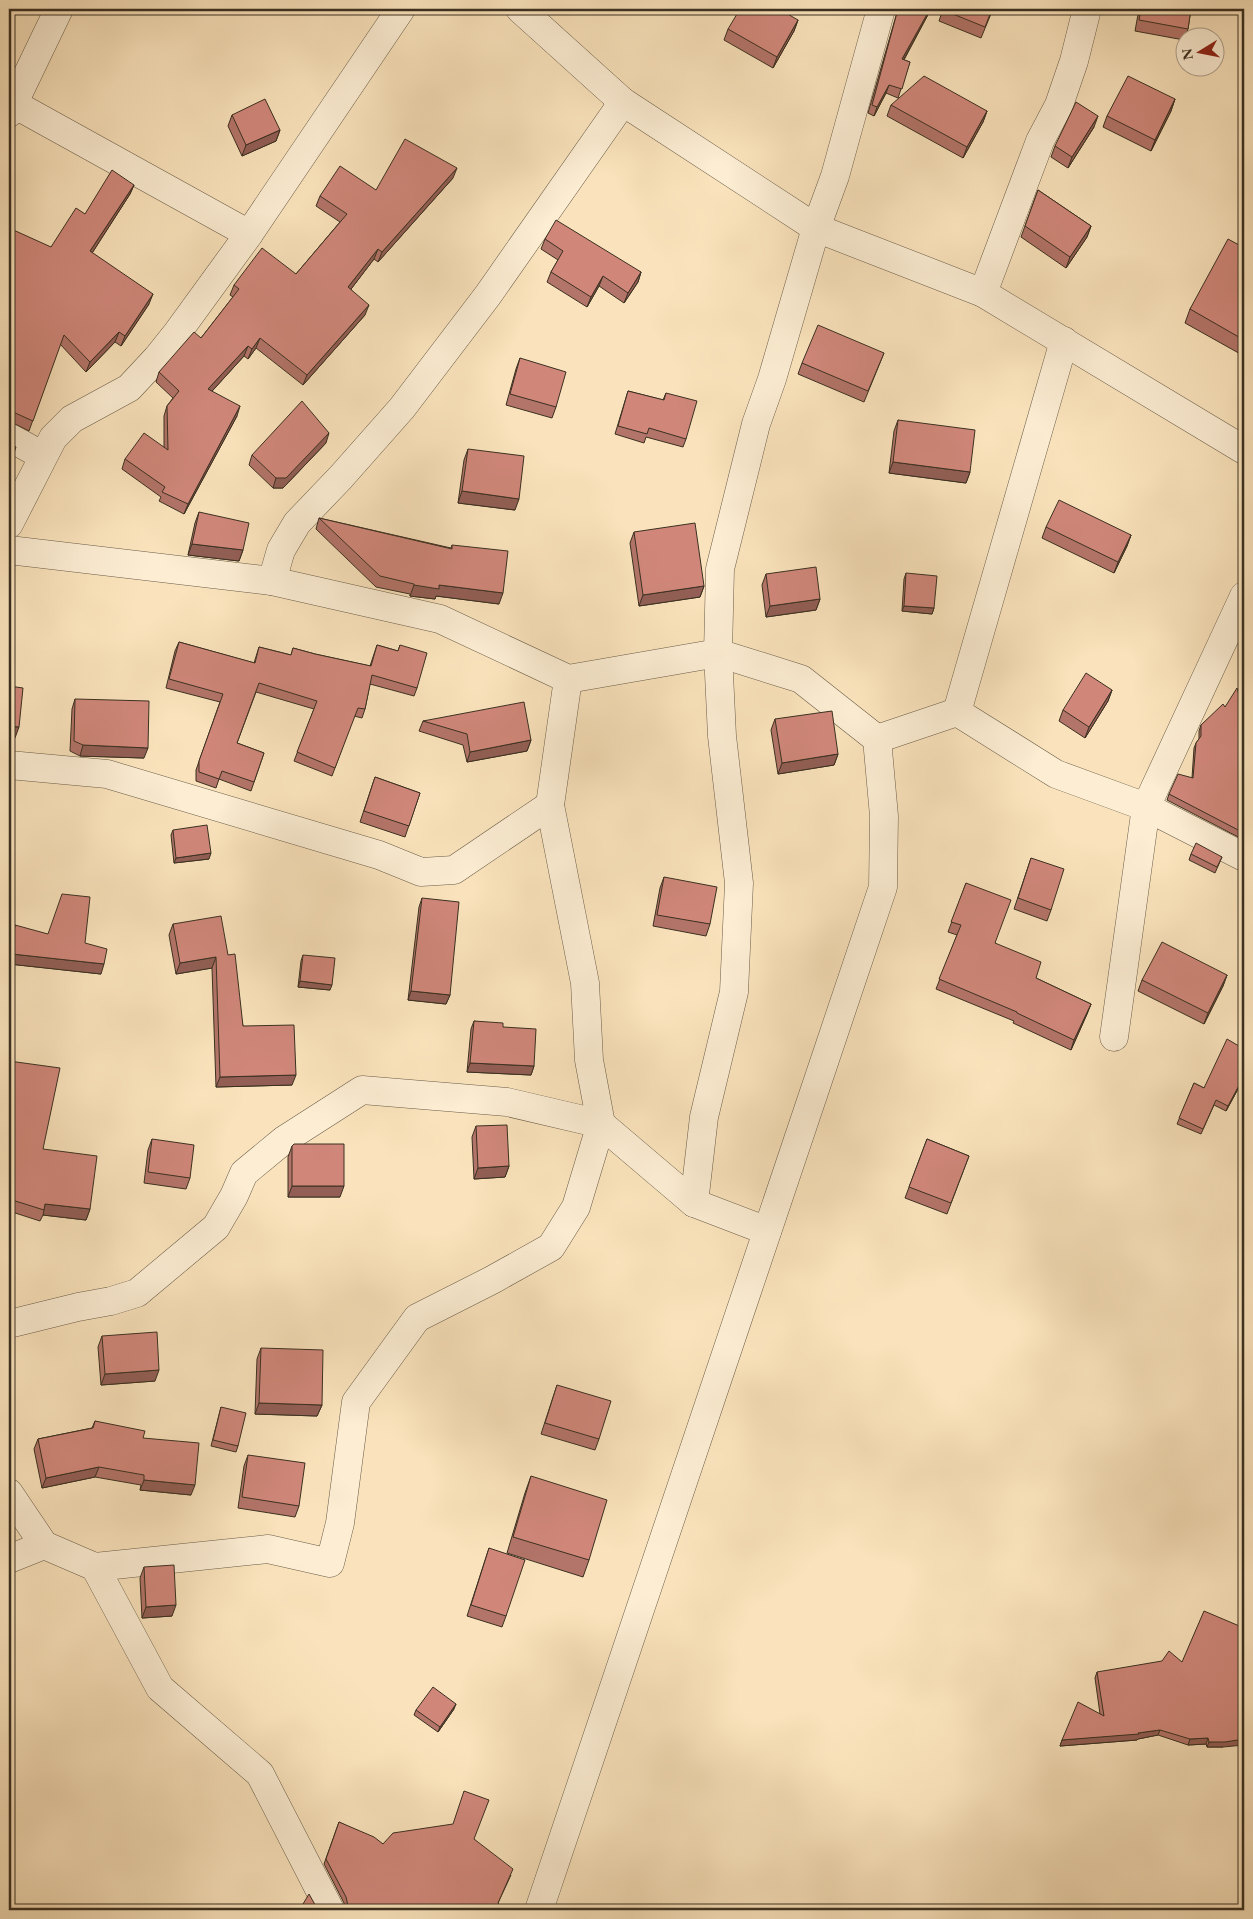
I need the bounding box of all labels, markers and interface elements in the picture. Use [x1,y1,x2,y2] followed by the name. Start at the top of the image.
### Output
[1176,28,1226,78] north arrow
[1177,46,1197,61] text: N

